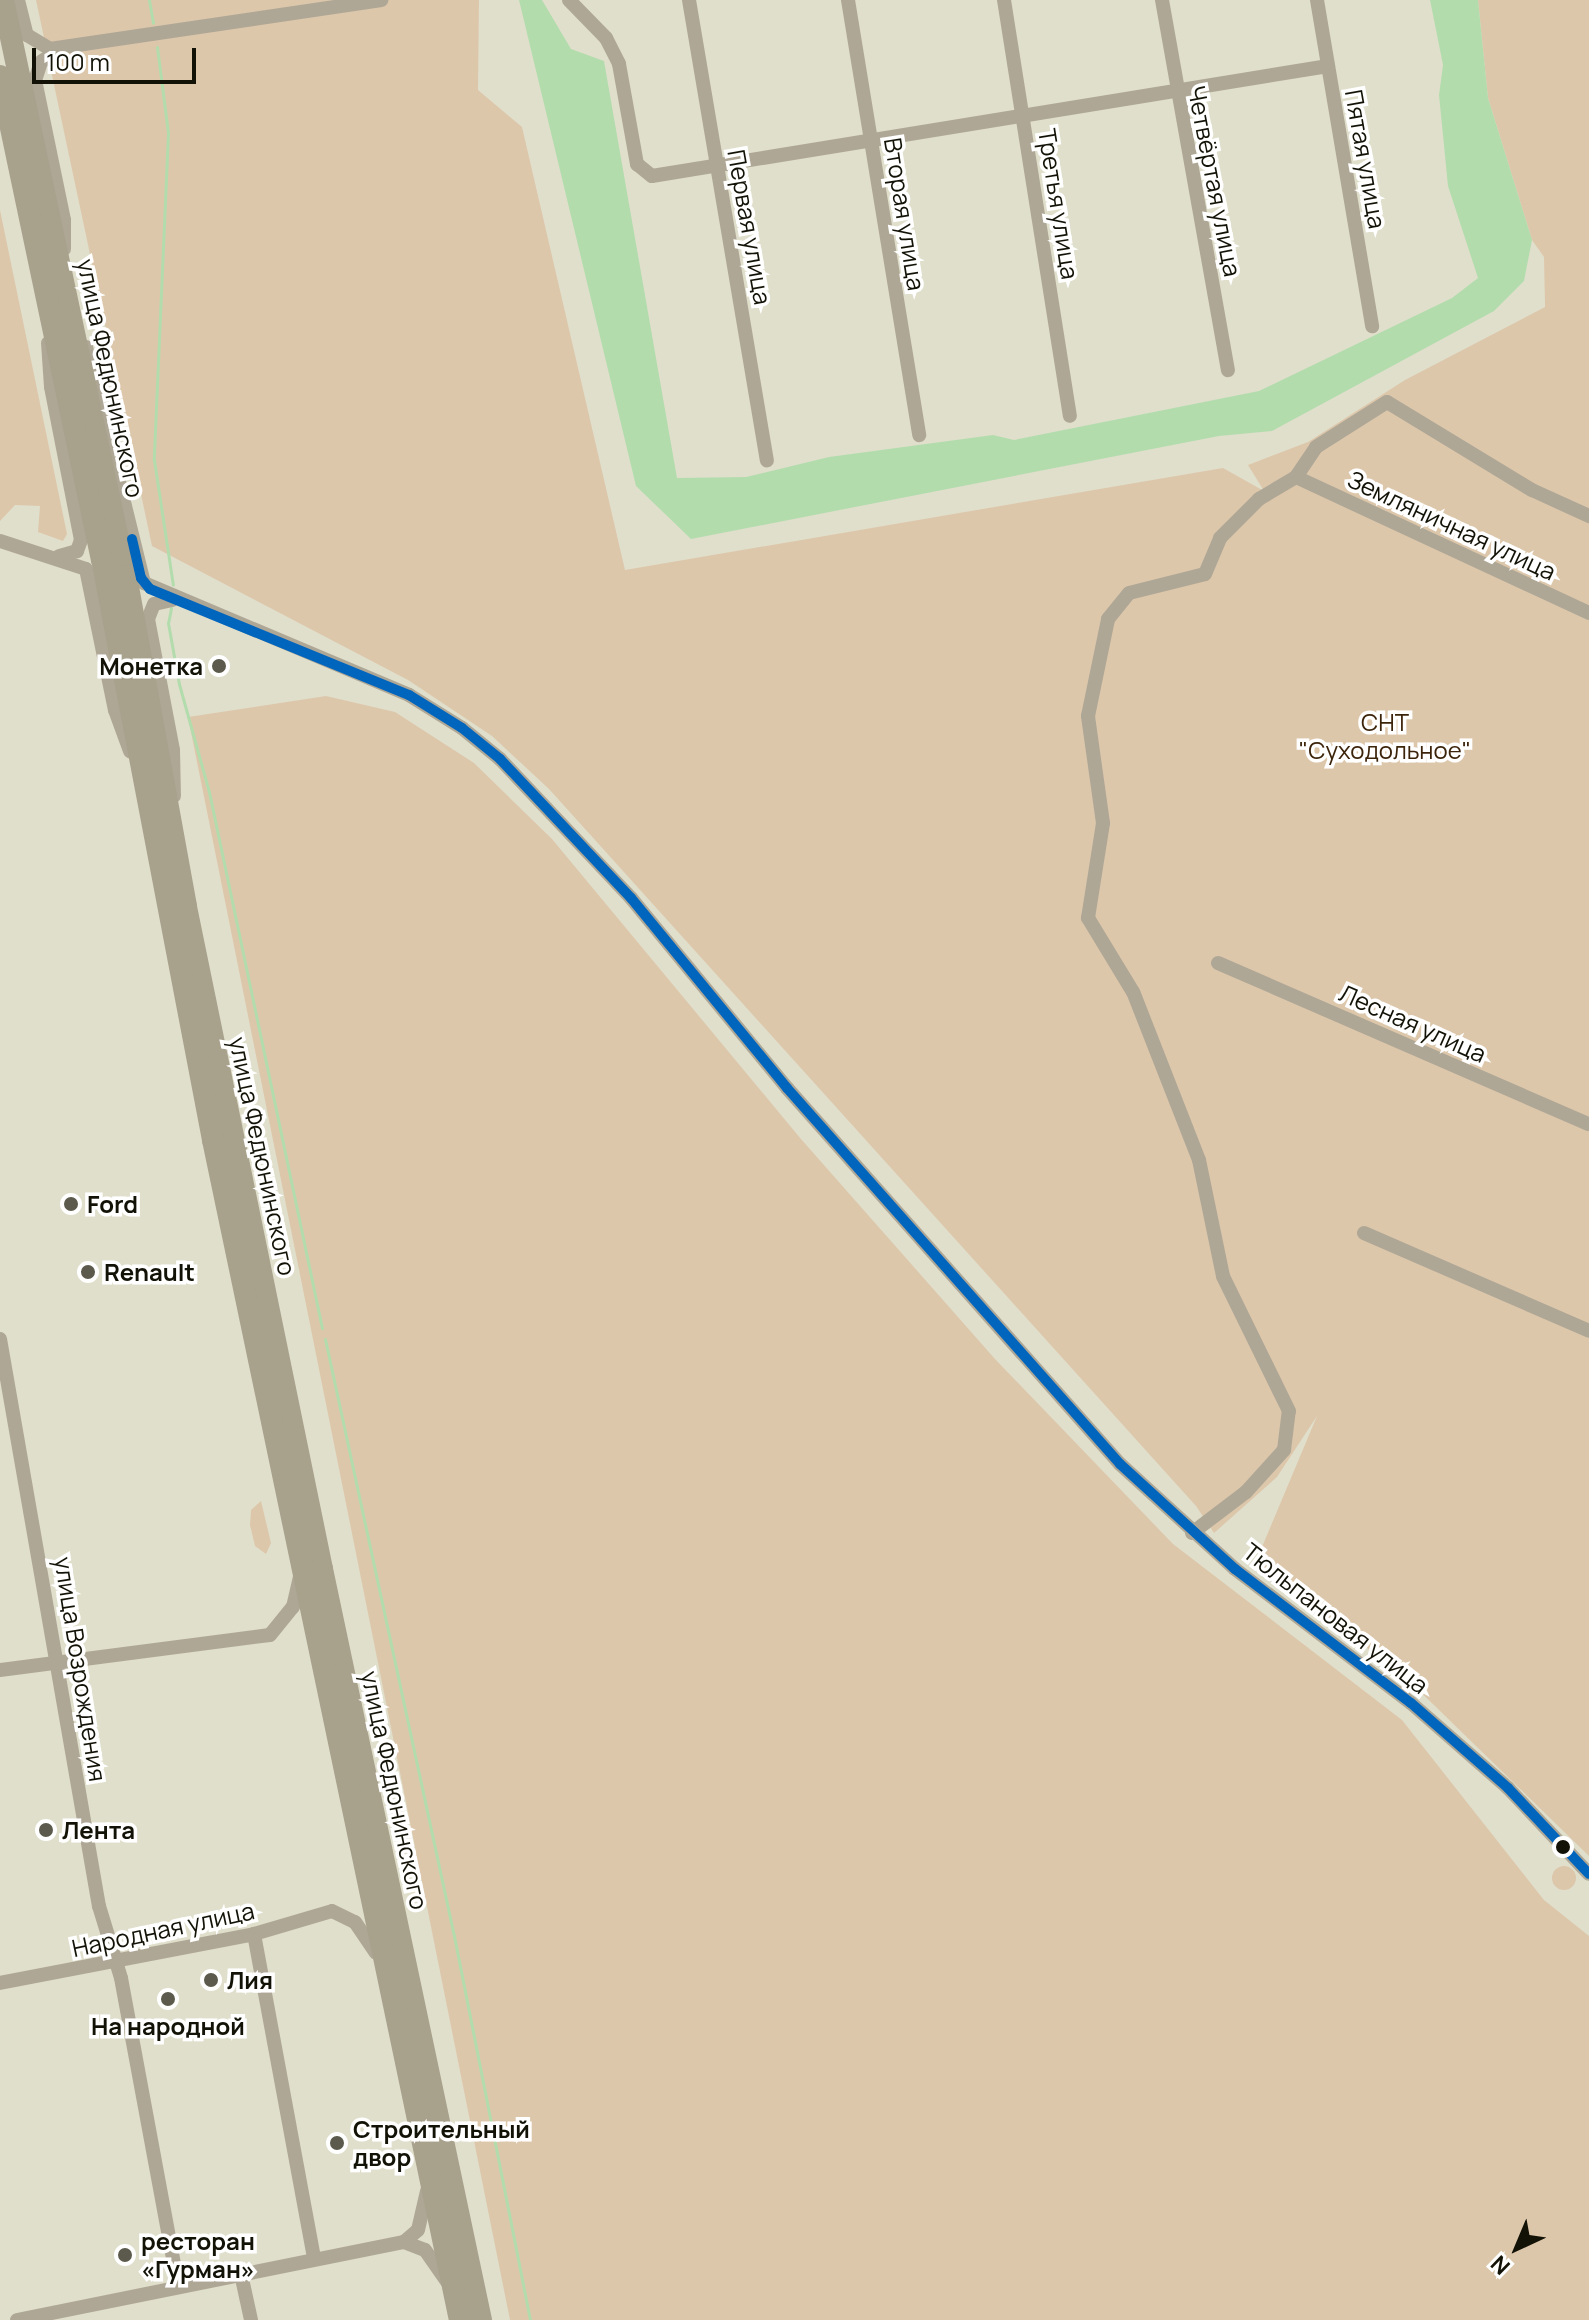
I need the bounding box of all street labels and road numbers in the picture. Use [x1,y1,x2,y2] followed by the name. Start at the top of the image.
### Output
[1182,83,1248,279] street label: Четвёртая улица
[1340,87,1392,231] street label: Пятая улица
[1033,127,1085,281] street label: Третья улица
[879,136,931,292] street label: Вторая улица
[722,147,778,307] street label: Первая улица
[72,256,150,500] street label: улица Федюнинского
[1344,464,1560,586] street label: Земляничная улица
[1335,978,1491,1068] street label: Лесная улица
[224,1034,302,1278] street label: улица Федюнинского
[1238,1537,1434,1699] street label: Тюльпановая улица
[49,1554,113,1784] street label: улица Возрождения
[356,1668,434,1912] street label: улица Федюнинского
[69,1896,257,1962] street label: Народная улица

